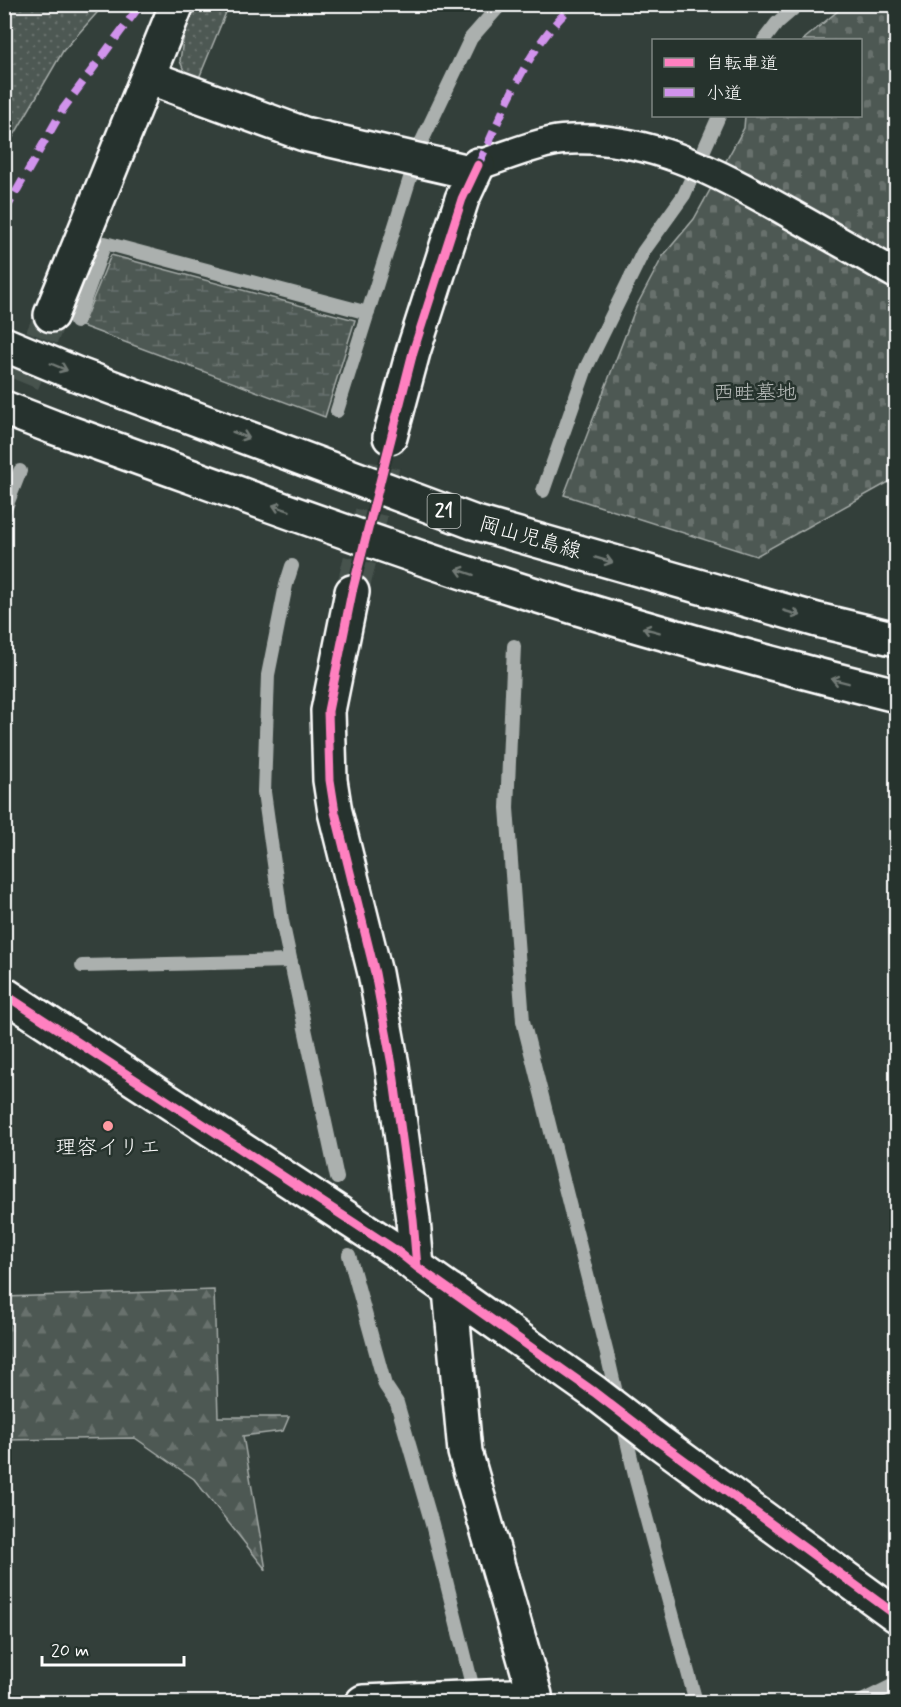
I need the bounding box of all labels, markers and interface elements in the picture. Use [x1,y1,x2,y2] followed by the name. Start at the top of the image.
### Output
[652,39,862,117] legend
[706,52,778,76] text: 自転車道
[706,82,742,106] text: 小道
[49,362,67,373] one-way arrow
[713,379,797,407] park label: 西畦墓地
[231,431,250,442] one-way arrow
[428,494,460,528] road number: 21
[272,501,291,512] one-way arrow
[476,510,584,566] street label: 岡山児島線
[594,555,613,566] one-way arrow
[456,566,475,577] one-way arrow
[782,608,801,619] one-way arrow
[642,624,661,635] one-way arrow
[830,674,849,686] one-way arrow
[101,1119,115,1133] marker: 理容イリエ
[56,1134,161,1162] place label: 理容イリエ
[42,1629,184,1667] scale bar
[51,1639,89,1663] text: 20 m

